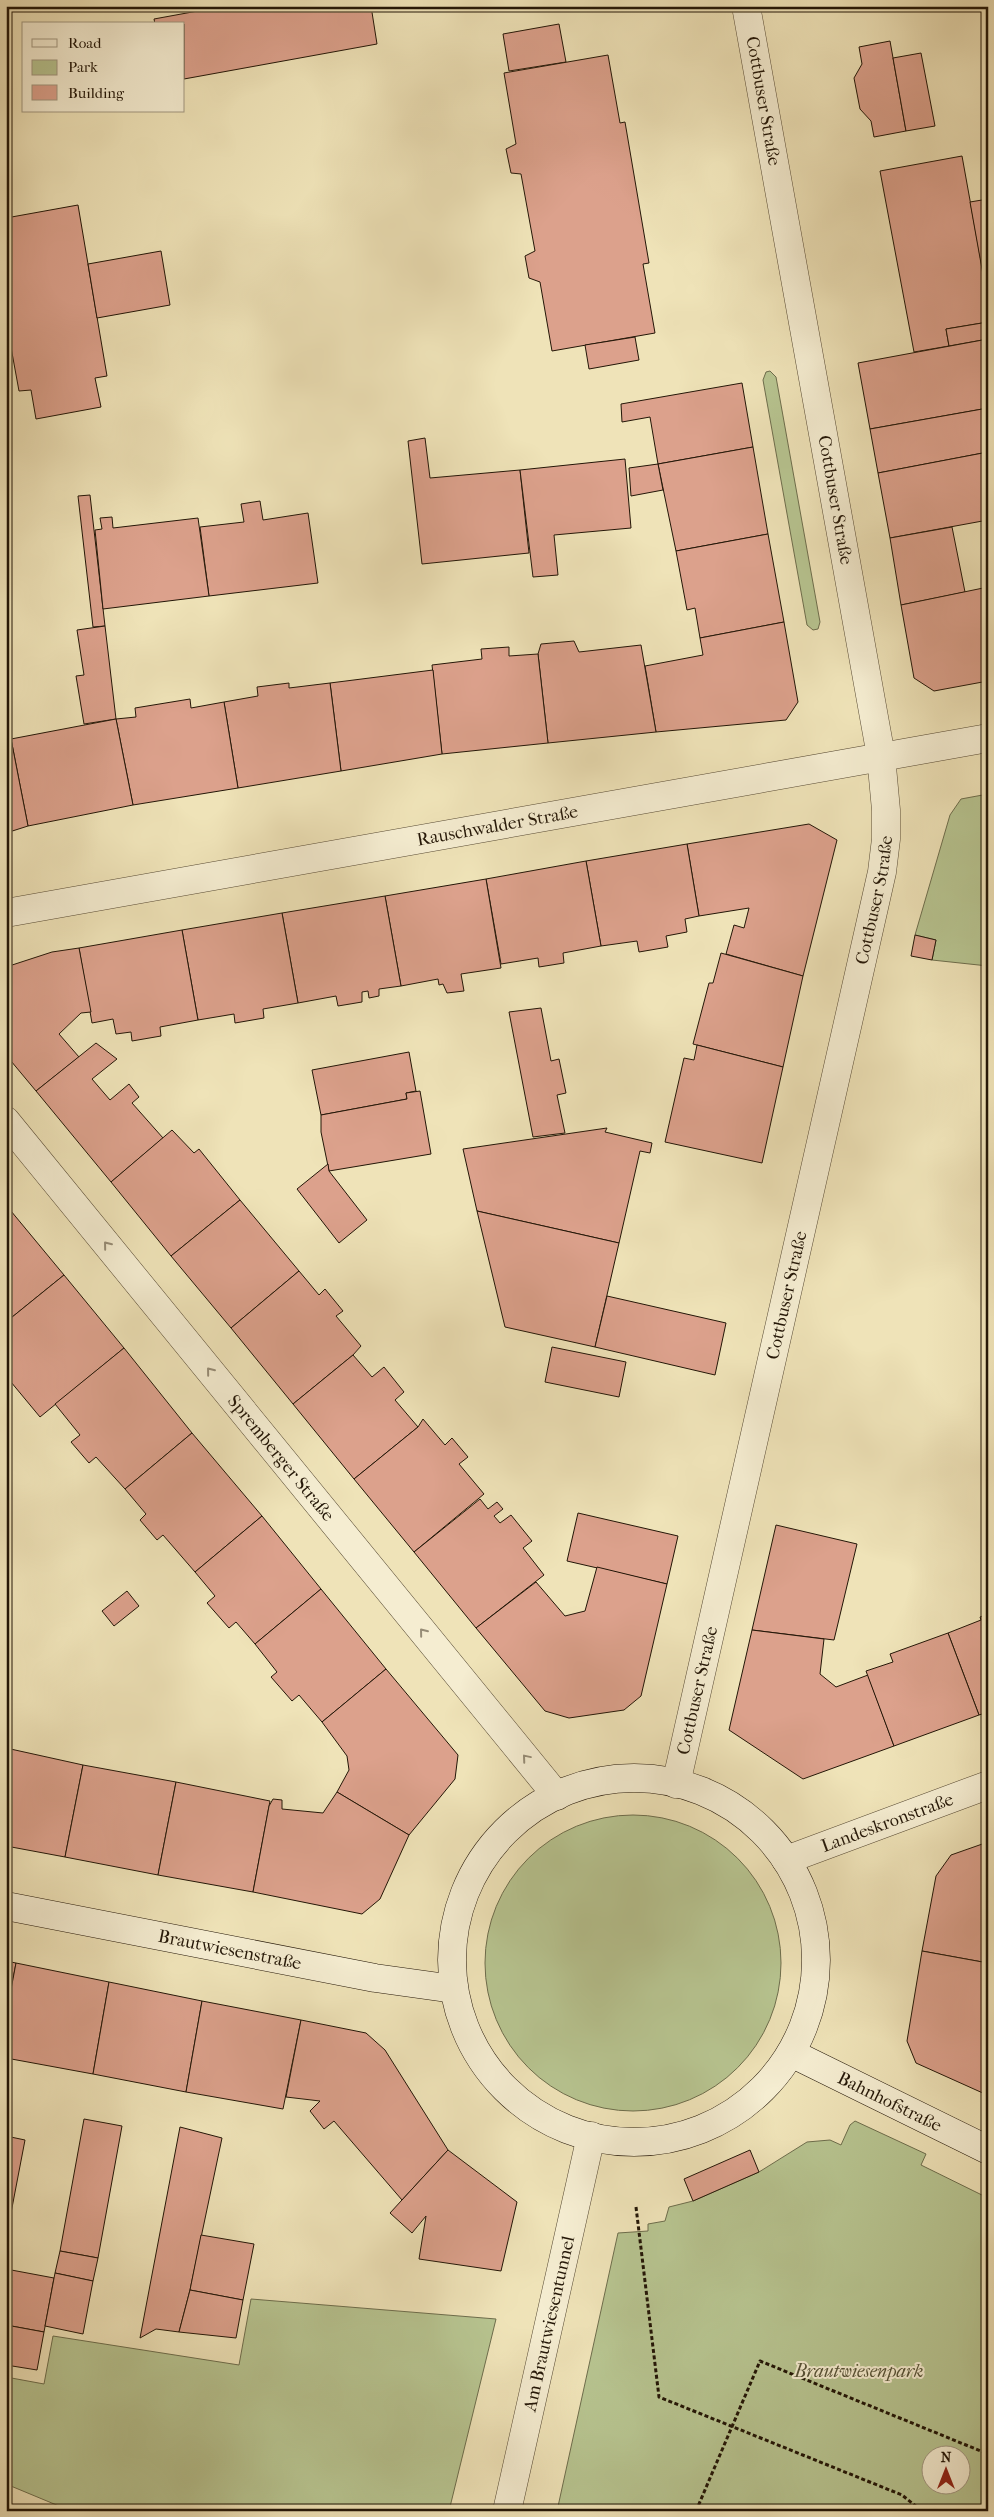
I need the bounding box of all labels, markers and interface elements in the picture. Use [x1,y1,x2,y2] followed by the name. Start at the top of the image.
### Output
[22,22,185,112] legend
[68,34,102,52] text: Road
[741,35,785,167] street label: Cottbuser Straße
[68,58,98,76] text: Park
[68,84,125,102] text: Building
[813,434,857,566] street label: Cottbuser Straße
[415,801,580,850] street label: Rauschwalder Straße
[851,834,897,967] street label: Cottbuser Straße
[762,1229,811,1362] street label: Cottbuser Straße
[104,1241,113,1250] one-way arrow
[206,1367,215,1376] one-way arrow
[223,1391,339,1525] street label: Spremberger Straße
[672,1624,722,1757] street label: Cottbuser Straße
[421,1629,429,1638] one-way arrow
[523,1755,531,1764] one-way arrow
[818,1788,956,1856] street label: Landeskronstraße
[156,1925,303,1974] street label: Brautwiesenstraße
[834,2067,945,2136] street label: Bahnhofstraße
[519,2234,579,2414] street label: Am Brautwiesentunnel
[794,2361,924,2382] park label: Brautwiesenpark
[922,2444,972,2494] north arrow
[941,2449,952,2466] text: N

